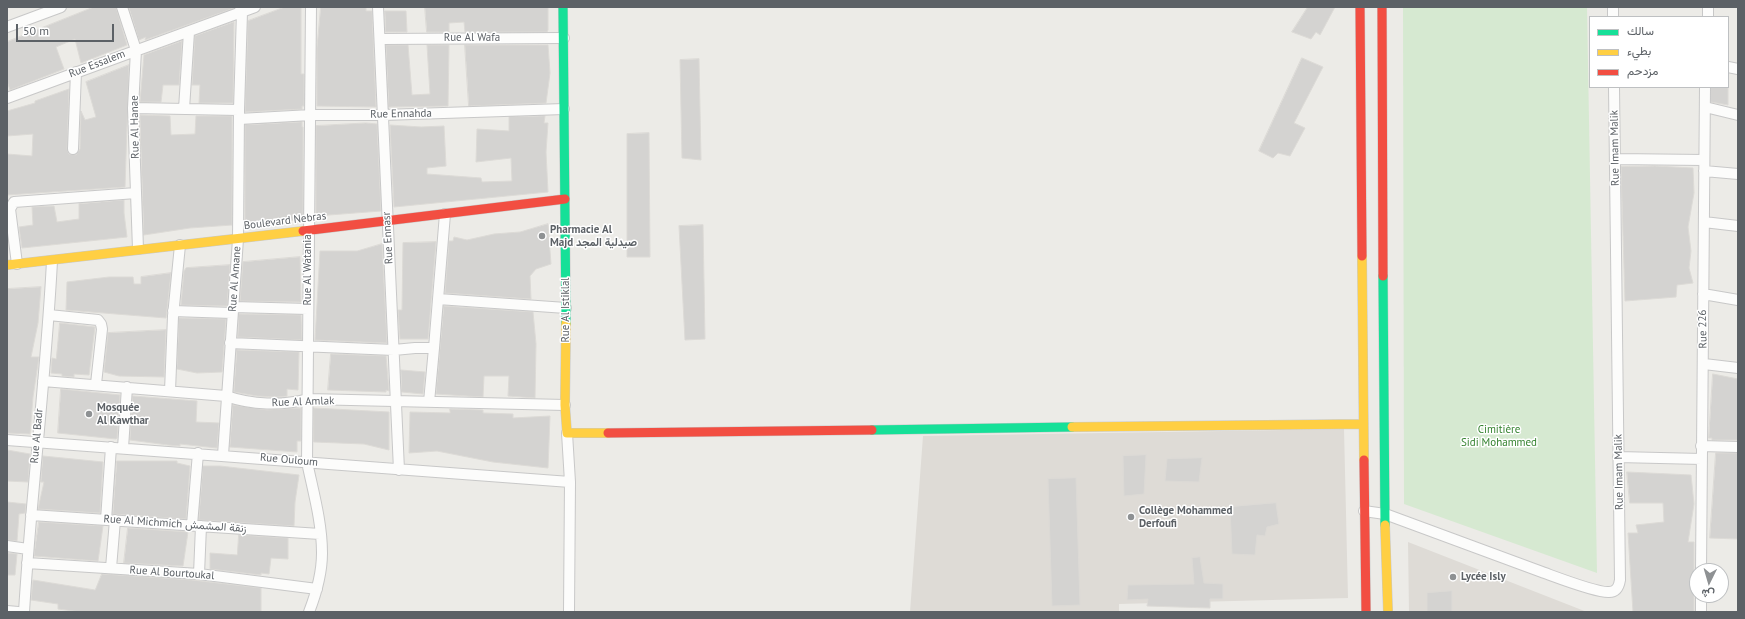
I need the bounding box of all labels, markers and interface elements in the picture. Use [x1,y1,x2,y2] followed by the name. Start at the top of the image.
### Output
[18,16,116,42] scale bar
[1589,16,1729,88] legend
[23,23,49,38] text: 50 m
[1627,23,1654,38] text: سالك
[444,31,500,45] street label: Rue Al Wafa
[1627,43,1651,58] text: بطيء
[67,47,127,81] street label: Rue Essalem
[1627,63,1658,78] text: مزدحم
[128,95,142,159] street label: Rue Al Hanae
[370,107,432,121] street label: Rue Ennahda
[1608,110,1622,186] street label: Rue Imam Malik
[243,209,327,233] street label: Boulevard Nebras
[380,211,396,265] street label: Rue Ennasr
[550,223,637,249] place label: Pharmacie Al Majd صيدلية المجد
[537,231,547,241] marker: Pharmacie Al Majd صيدلية المجد
[301,234,315,306] street label: Rue Al Watania
[226,246,244,312] street label: Rue Al Amane
[559,277,573,343] street label: Rue Al Istiklal
[1696,309,1710,349] street label: Rue 226
[271,394,335,410] street label: Rue Al Amlak
[97,401,149,427] place label: Mosquée Al Kawthar
[28,408,46,464] street label: Rue Al Badr
[84,409,94,419] marker: Mosquée Al Kawthar
[1461,423,1537,449] park label: Cimitière Sidi Mohammed
[1612,434,1626,510] street label: Rue Imam Malik
[259,451,319,469] street label: Rue Ouloum
[1139,504,1232,530] place label: Collège Mohammed Derfoufi
[103,512,247,536] street label: Rue Al Michmich زنقة المشمش
[1126,512,1136,522] marker: Collège Mohammed Derfoufi
[129,563,215,583] street label: Rue Al Bourtoukal
[1689,563,1729,603] north arrow
[1461,570,1506,584] place label: Lycée Isly
[1448,572,1458,582] marker: Lycée Isly
[1701,586,1715,602] text: ش

